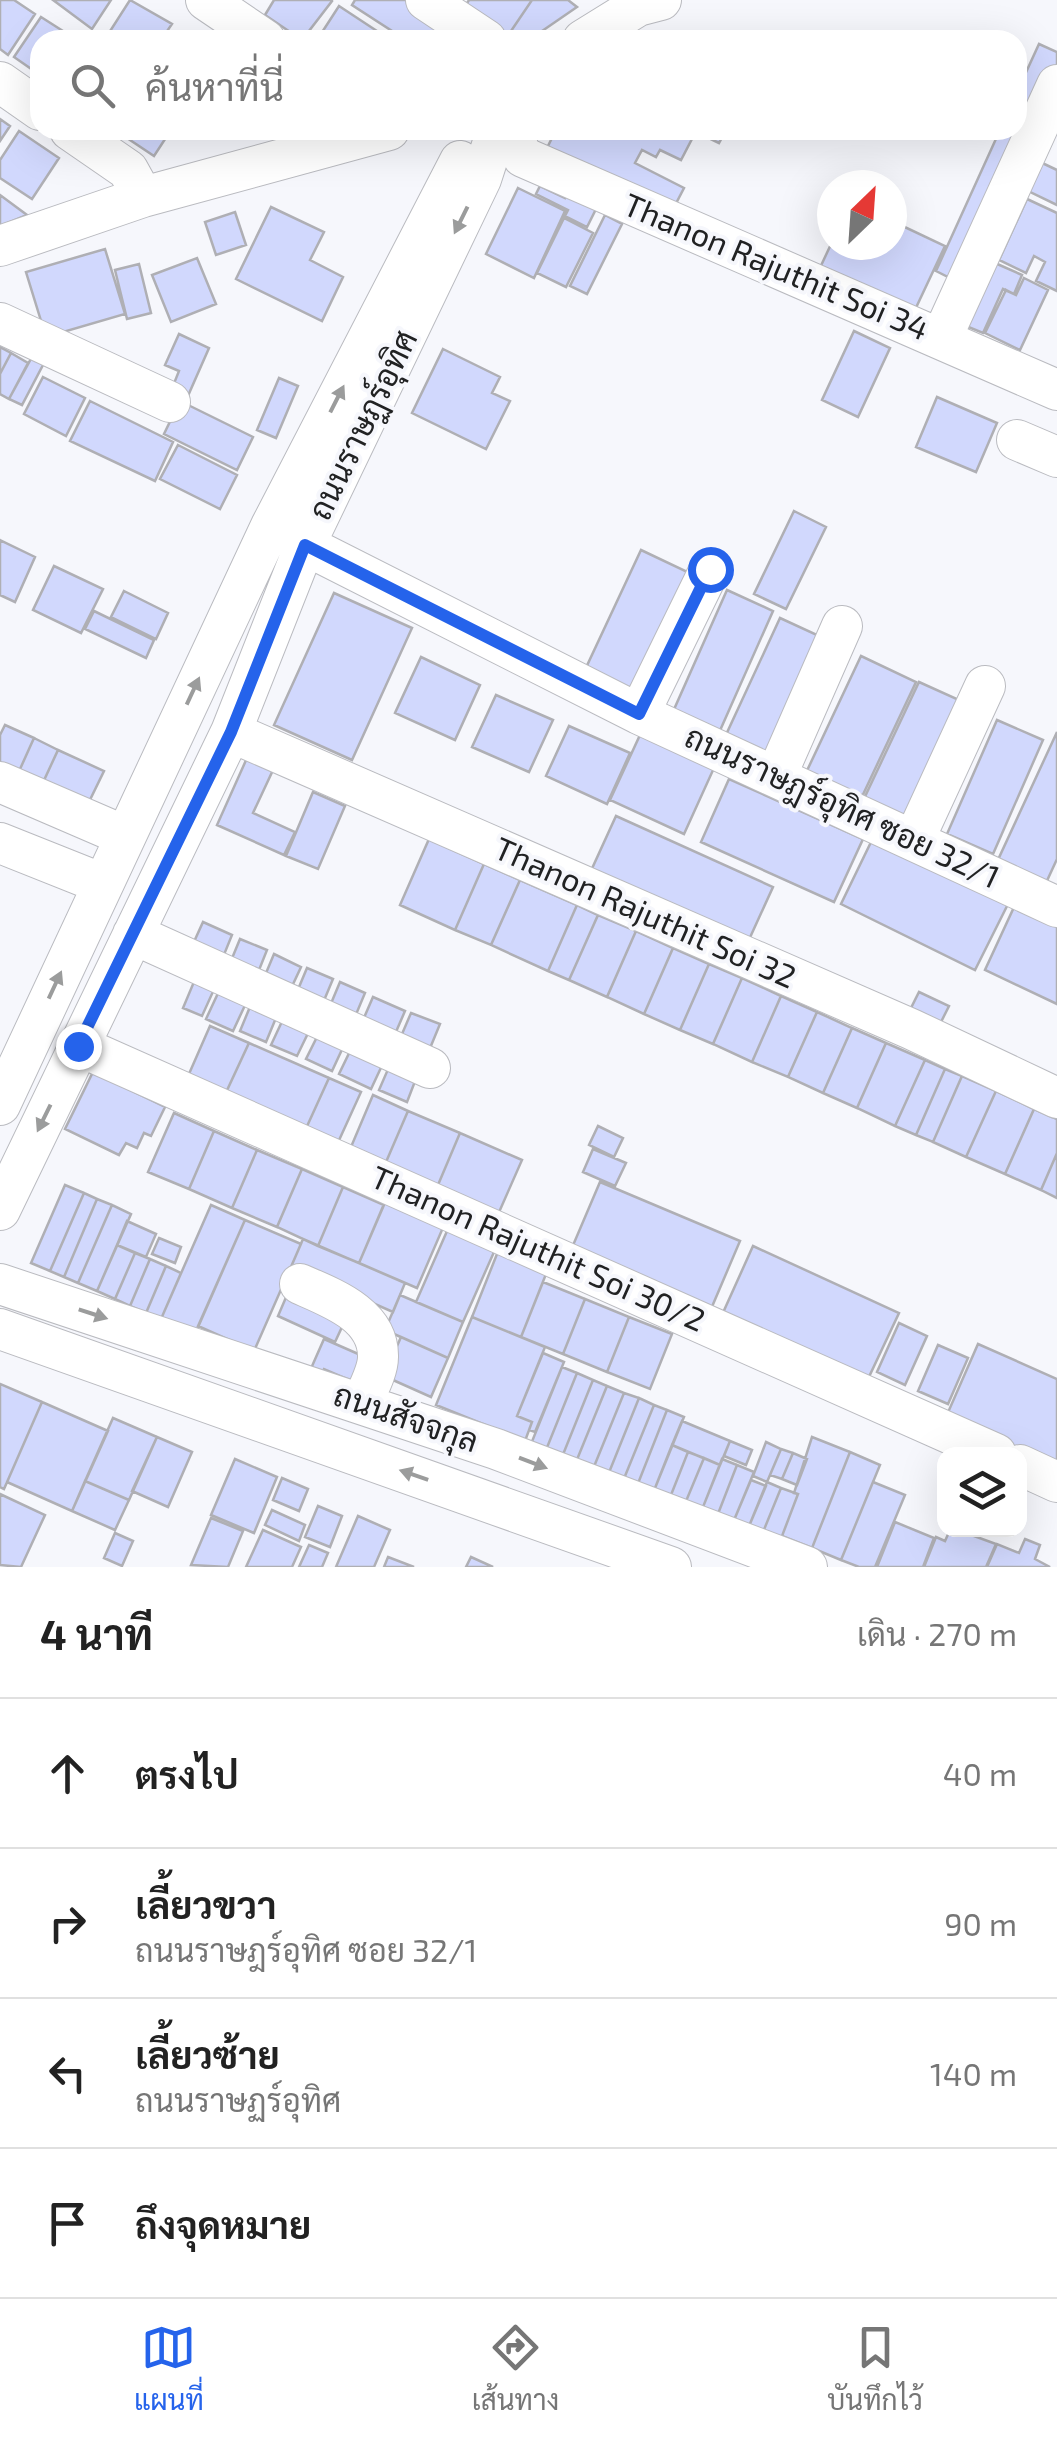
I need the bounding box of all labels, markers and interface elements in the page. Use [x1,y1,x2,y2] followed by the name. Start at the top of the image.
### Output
[30,30,1027,140] search box
[65,58,120,113] icon: search
[145,63,284,109] text: ค้นหาที่นี่
[817,170,907,260] north arrow
[618,184,935,348] street label: Thanon Rajuthit Soi 34
[453,206,470,235] one-way arrow
[299,323,428,527] street label: ถนนราษฏร์อุทิศ
[328,385,345,414] one-way arrow
[688,547,734,593] route start
[185,676,202,705] one-way arrow
[678,716,1006,899] street label: ถนนราษฎร์อุทิศ ซอย 32/1
[489,828,802,996] street label: Thanon Rajuthit Soi 32
[47,970,63,1000] one-way arrow
[56,1024,102,1070] route end
[36,1104,53,1133] one-way arrow
[365,1156,712,1339] street label: Thanon Rajuthit Soi 30/2
[78,1308,108,1323] one-way arrow
[328,1374,484,1463] street label: ถนนสัจจกุล
[937,1447,1027,1537] map controls
[937,1447,1027,1537] button: layers
[518,1456,548,1471] one-way arrow
[399,1467,429,1482] one-way arrow
[40,1608,153,1658] text: 4 นาที
[857,1614,1017,1652] text: เดิน · 270 m
[40,1746,95,1801] icon: ahead
[135,1751,239,1797] text: ตรงไป
[943,1754,1017,1792] text: 40 m
[135,1881,277,1927] text: เลี้ยวขวา
[40,1896,95,1951] icon: right
[944,1904,1017,1942] text: 90 m
[135,1930,477,1968] text: ถนนราษฎร์อุทิศ ซอย 32/1
[135,2031,280,2077] text: เลี้ยวซ้าย
[40,2046,95,2101] icon: left
[930,2054,1017,2092] text: 140 m
[135,2080,341,2118] text: ถนนราษฏร์อุทิศ
[40,2196,95,2251] icon: arrive
[135,2201,311,2247] text: ถึงจุดหมาย
[134,2320,204,2416] tab: แผนที่
[472,2320,559,2416] tab: เส้นทาง
[827,2320,923,2416] tab: บันทึกไว้

